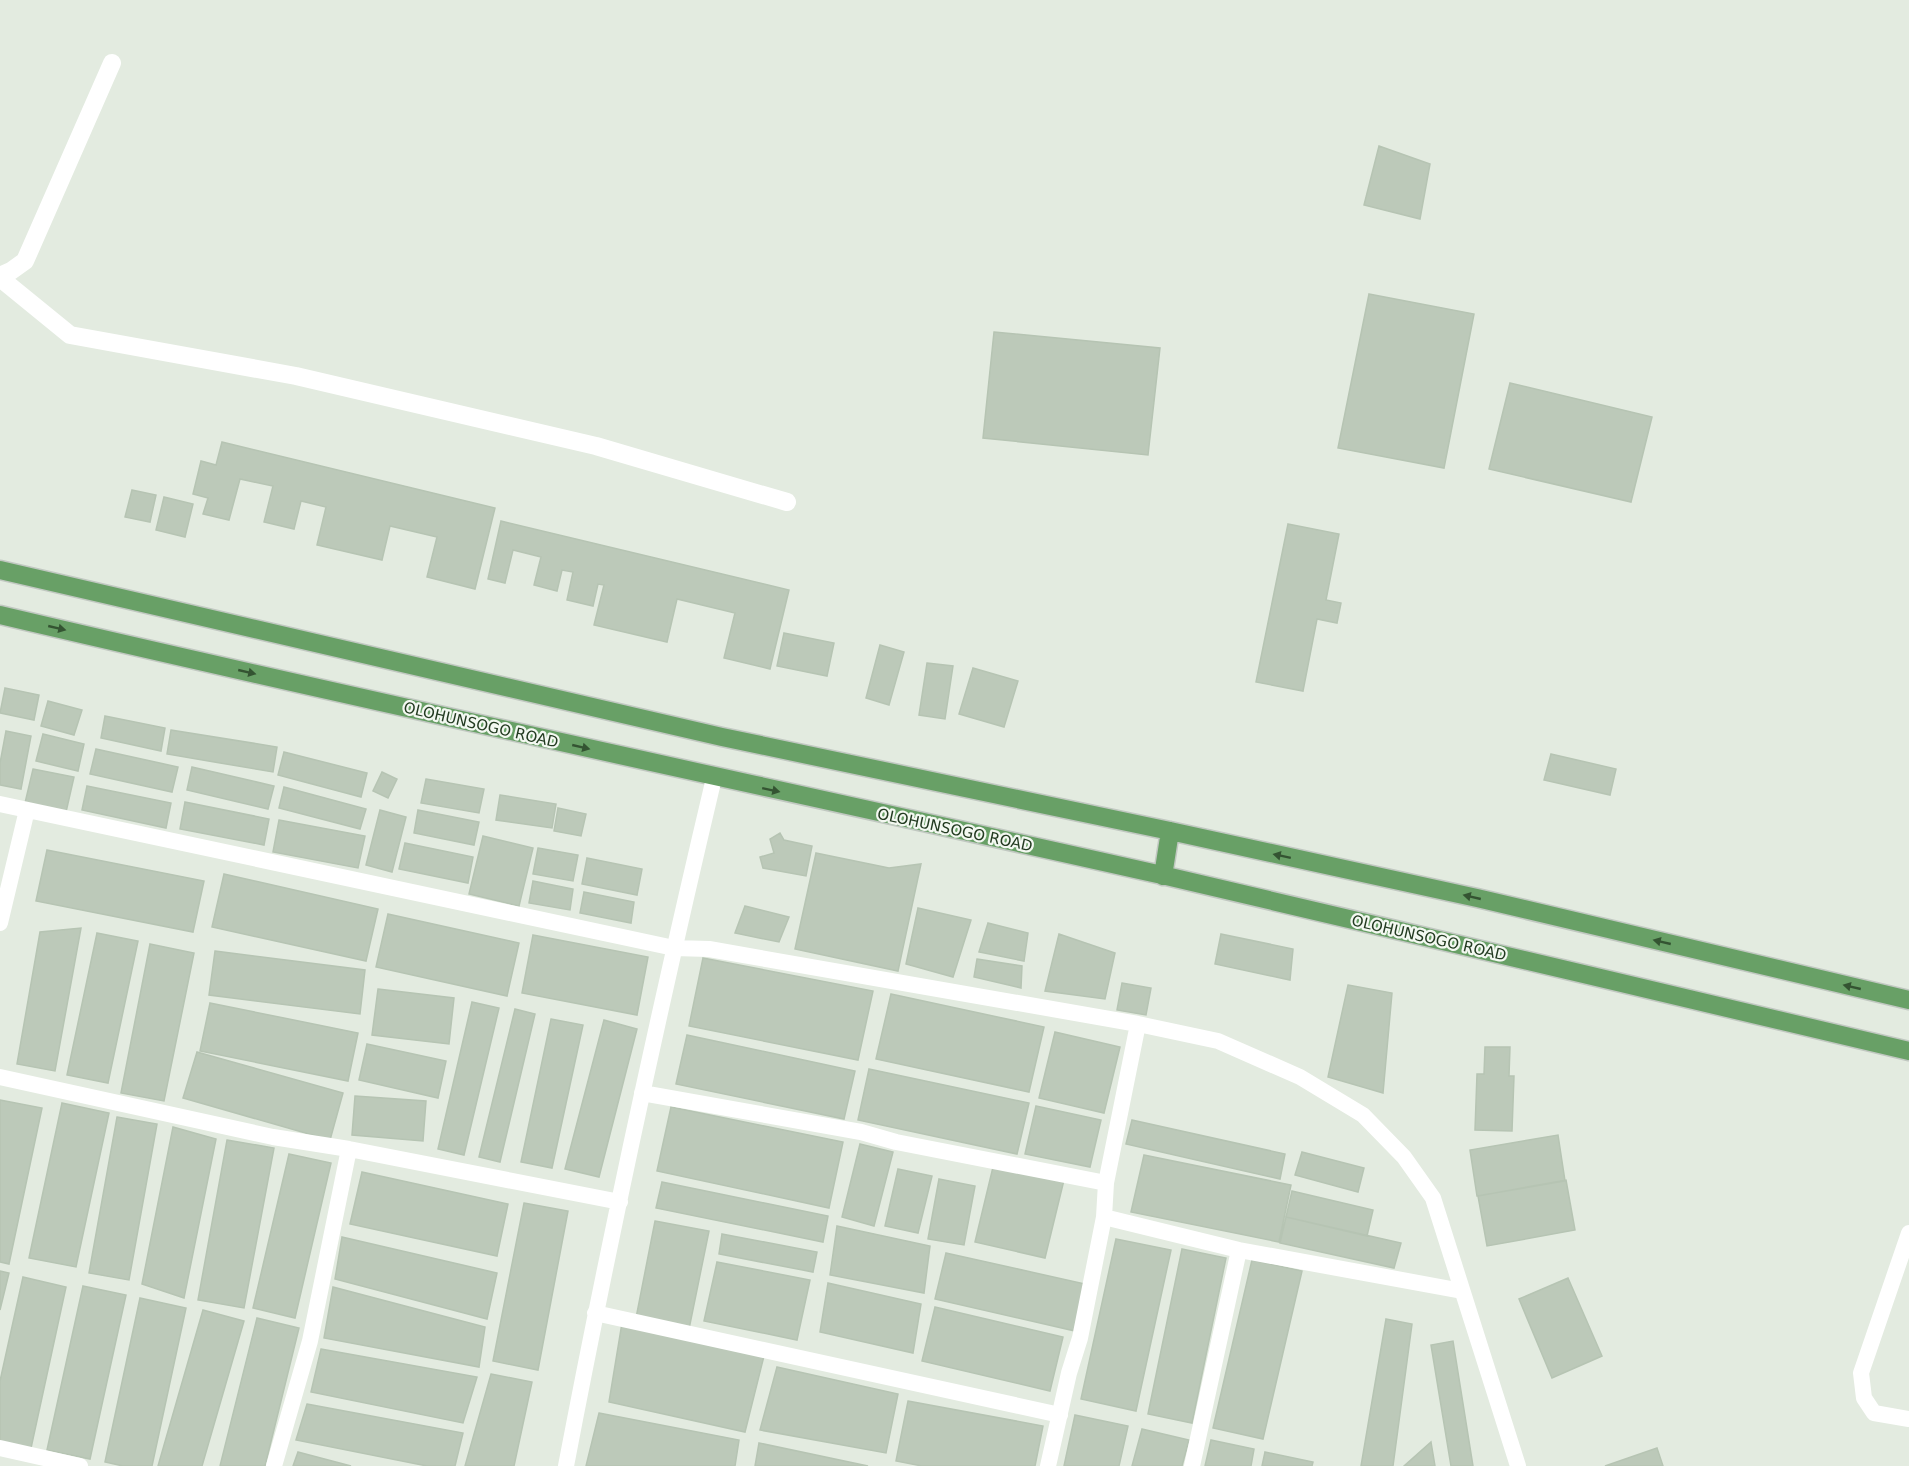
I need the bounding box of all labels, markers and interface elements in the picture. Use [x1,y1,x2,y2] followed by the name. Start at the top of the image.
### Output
[48,624,66,634] one-way arrow
[238,668,256,678] one-way arrow
[402,698,560,752] street label: OLOHUNSOGO ROAD
[571,743,590,753] one-way arrow
[762,786,781,795] one-way arrow
[876,805,1034,855] street label: OLOHUNSOGO ROAD
[1273,850,1291,860] one-way arrow
[1463,892,1482,902] one-way arrow
[1350,911,1508,965] street label: OLOHUNSOGO ROAD
[1652,937,1671,946] one-way arrow
[1843,981,1861,991] one-way arrow

